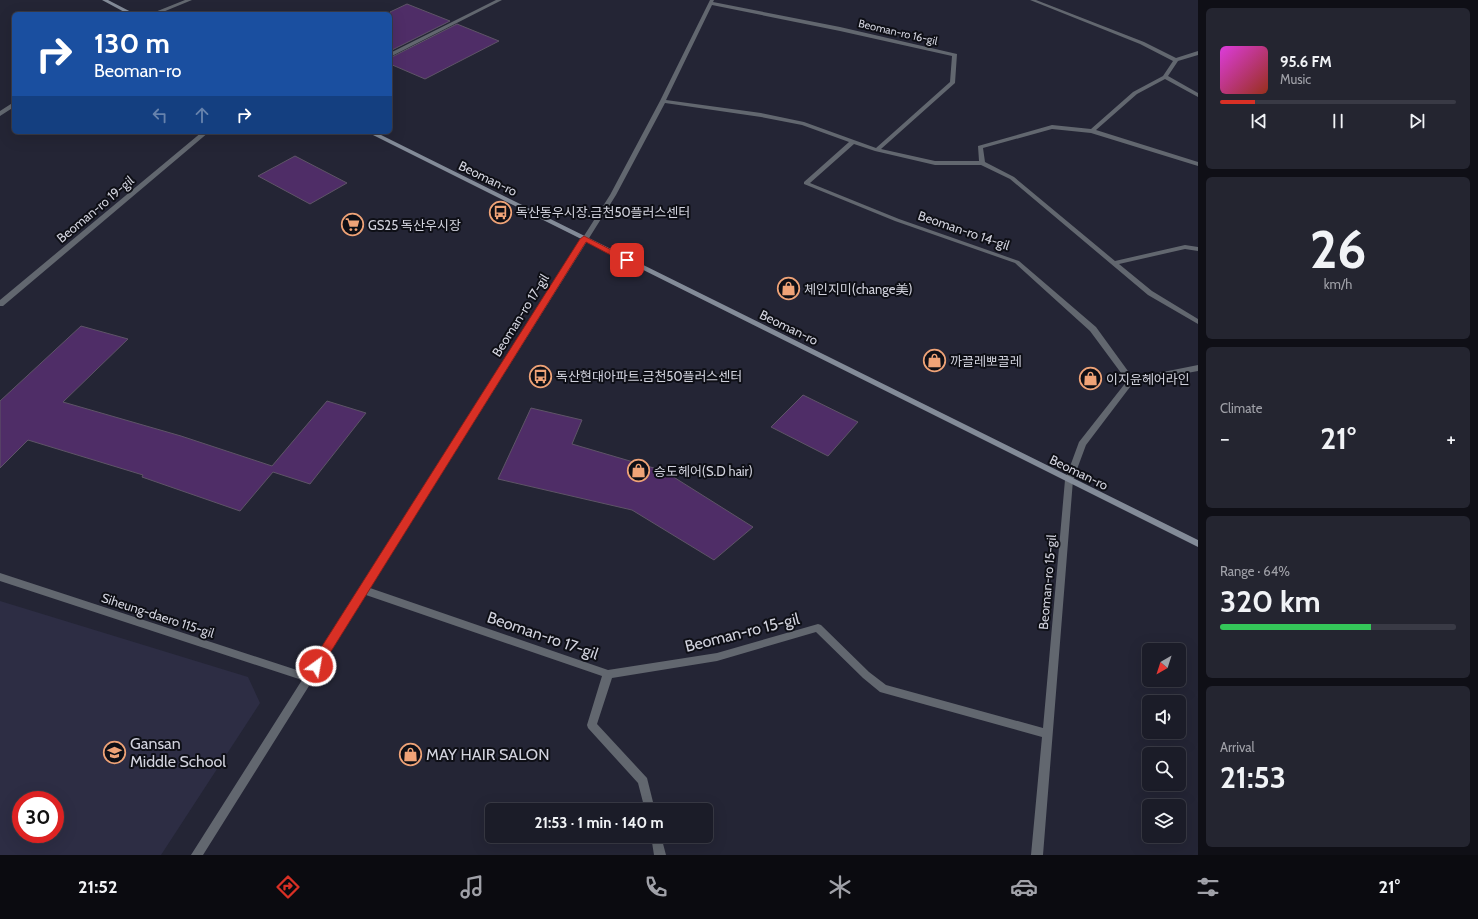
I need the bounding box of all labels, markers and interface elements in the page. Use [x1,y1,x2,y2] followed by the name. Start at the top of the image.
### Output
[857,16,939,48] street label: Beoman-ro 16-gil
[94,26,170,60] text: 130 m
[28,28,80,80] icon: right
[1280,53,1332,71] text: 95.6 FM
[94,60,181,82] text: Beoman-ro
[1280,71,1311,87] text: Music
[149,104,171,126] icon: left
[191,104,213,126] icon: ahead
[233,104,255,126] icon: right
[1248,110,1270,132] icon: previous
[1327,110,1349,132] icon: pause
[1406,110,1428,132] icon: next
[456,157,520,199] street label: Beoman-ro
[53,172,137,246] street label: Beoman-ro 19-gil
[488,199,514,225] bus stop icon: 독산동우시장.금천50플러스센터
[516,204,690,220] place label: 독산동우시장.금천50플러스센터
[916,207,1012,253] street label: Beoman-ro 14-gil
[339,212,365,238] supermarket icon: GS25 독산우시장
[368,217,461,233] place label: GS25 독산우시장
[1310,218,1366,281] text: 26
[610,243,644,277] pin
[616,249,638,271] icon: arrive
[488,271,552,359] street label: Beoman-ro 17-gil
[776,276,802,302] shop icon: 체인지미(change美)
[1324,276,1352,292] text: km/h
[804,281,913,297] place label: 체인지미(change美)
[757,306,821,348] street label: Beoman-ro
[921,348,947,374] shop icon: 까끌레뽀끌레
[950,353,1022,369] place label: 까끌레뽀끌레
[527,363,553,389] bus stop icon: 독산현대아파트.금천50플러스센터
[1078,366,1104,392] shop icon: 이지윤헤어라인
[556,368,742,384] place label: 독산현대아파트.금천50플러스센터
[1106,371,1190,387] place label: 이지윤헤어라인
[1220,400,1262,416] text: Climate
[1320,420,1356,457] text: 21°
[1220,425,1230,452] text: −
[1446,425,1456,452] text: +
[1047,451,1111,493] street label: Beoman-ro
[625,458,651,484] shop icon: 승도헤어(S.D hair)
[654,463,753,479] place label: 승도헤어(S.D hair)
[1035,534,1059,630] street label: Beoman-ro 15-gil
[1220,563,1290,579] text: Range · 64%
[1220,583,1321,620] text: 320 km
[100,589,216,641] street label: Siheung-daero 115-gil
[485,608,601,663] street label: Beoman-ro 17-gil
[683,609,802,656] street label: Beoman-ro 15-gil
[1142,643,1186,687] north arrow
[1142,643,1186,843] map controls
[295,645,337,687] position arrow
[1142,695,1186,739] button: sound
[130,734,226,771] place label: Gansan Middle School
[101,739,127,765] school or university icon: Gansan Middle School
[1220,739,1255,755] text: Arrival
[397,741,423,767] shop icon: MAY HAIR SALON
[426,745,549,764] place label: MAY HAIR SALON
[1142,747,1186,791] button: search
[1220,759,1286,796] text: 21:53
[12,791,64,843] speed limit sign: 30
[1142,799,1186,843] button: layers
[534,814,664,832] text: 21:53 · 1 min · 140 m
[274,873,302,901] icon: directions
[458,873,486,901] icon: music
[642,873,670,901] icon: phone
[826,873,854,901] icon: climate
[1010,873,1038,901] icon: car
[1194,873,1222,901] icon: filters
[78,876,117,898] text: 21:52
[1379,876,1400,898] text: 21°

